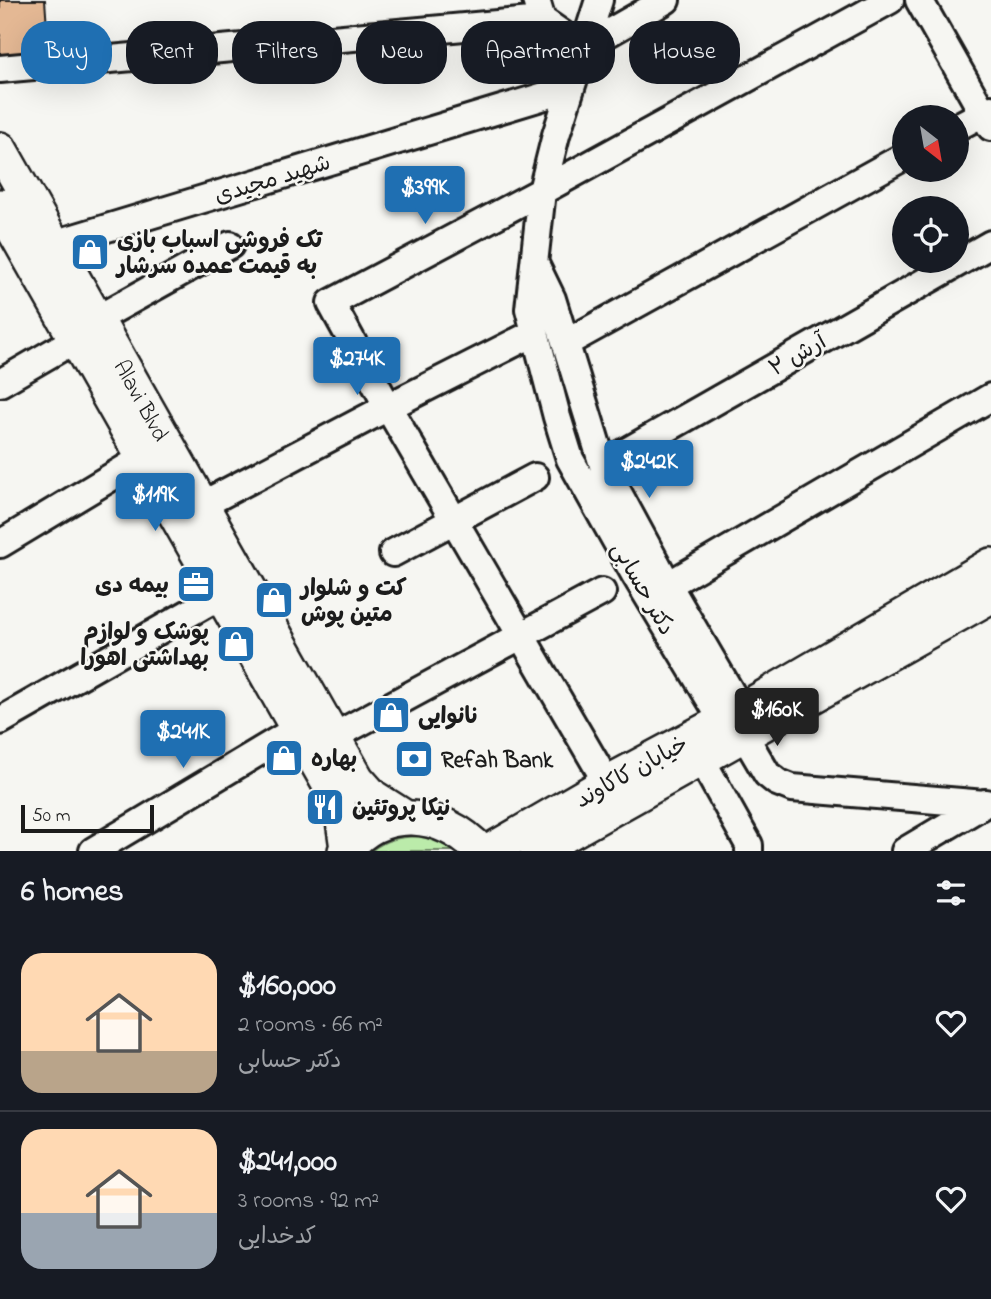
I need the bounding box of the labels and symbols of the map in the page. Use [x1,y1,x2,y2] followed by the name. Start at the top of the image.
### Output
[892,105,970,182] north arrow
[211,147,335,214] street label: شهید مجیدی
[376,166,474,226] pin: $399K
[115,225,324,284] place label: تک فروشی اسباب بازی به قیمت عمده سرشار
[69,231,111,273] shop icon: تک فروشی اسباب بازی به قیمت عمده سرشار
[763,326,834,386] street label: آرش ۲
[308,338,406,397] pin: $274K
[104,354,176,448] street label: Alavi Blvd
[600,440,698,500] pin: $242K
[106,474,204,533] pin: $119K
[602,536,682,642] street label: دکتر حسابی
[175,563,217,605] office icon: بیمه دی
[95,570,169,603] place label: بیمه دی
[299,573,407,632] place label: کت و شلوار متین پوش
[253,579,295,621] shop icon: کت و شلوار متین پوش
[80,617,209,676] place label: پوشک و لوازم بهداشتی اهورا
[215,623,257,665] shop icon: پوشک و لوازم بهداشتی اهورا
[728,688,826,748] pin: $160K
[370,694,412,736] shop icon: نانوایی
[418,701,479,734] place label: نانوایی
[134,710,232,770] pin: $241K
[570,729,695,818] street label: خیابان کاکاوند
[263,737,305,779] shop icon: بهاره
[393,738,435,780] bank icon: Refah Bank
[311,744,357,777] place label: بهاره
[441,745,554,778] place label: Refah Bank
[304,786,346,828] restaurant icon: نیکا پروتئین
[352,793,450,826] place label: نیکا پروتئین
[21,802,154,834] scale bar

